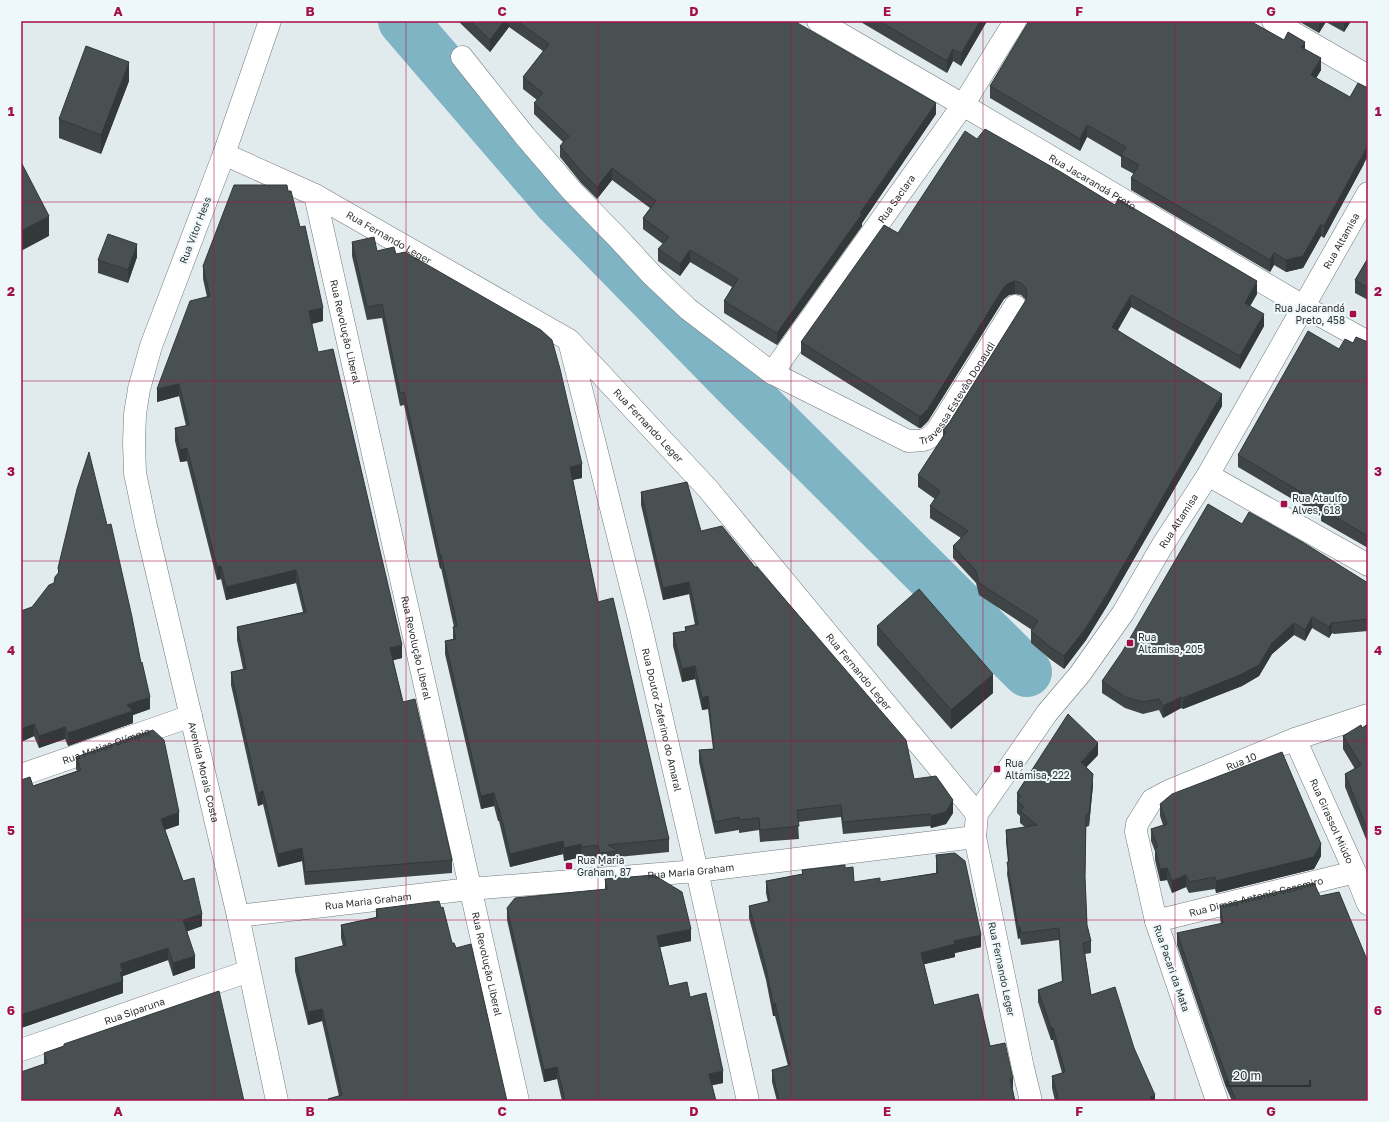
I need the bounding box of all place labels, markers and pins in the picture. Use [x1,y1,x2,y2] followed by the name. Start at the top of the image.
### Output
[1275,302,1345,326] place label: Rua Jacarandá Preto, 458
[1348,309,1358,319] marker: Rua Jacarandá Preto, 458
[1292,492,1347,516] place label: Rua Ataulfo Alves, 618
[1279,499,1289,509] marker: Rua Ataulfo Alves, 618
[1138,631,1203,655] place label: Rua Altamisa, 205
[1125,638,1135,648] marker: Rua Altamisa, 205
[1005,757,1070,781] place label: Rua Altamisa, 222
[992,764,1002,774] marker: Rua Altamisa, 222
[577,854,631,878] place label: Rua Maria Graham, 87
[564,861,574,871] marker: Rua Maria Graham, 87

